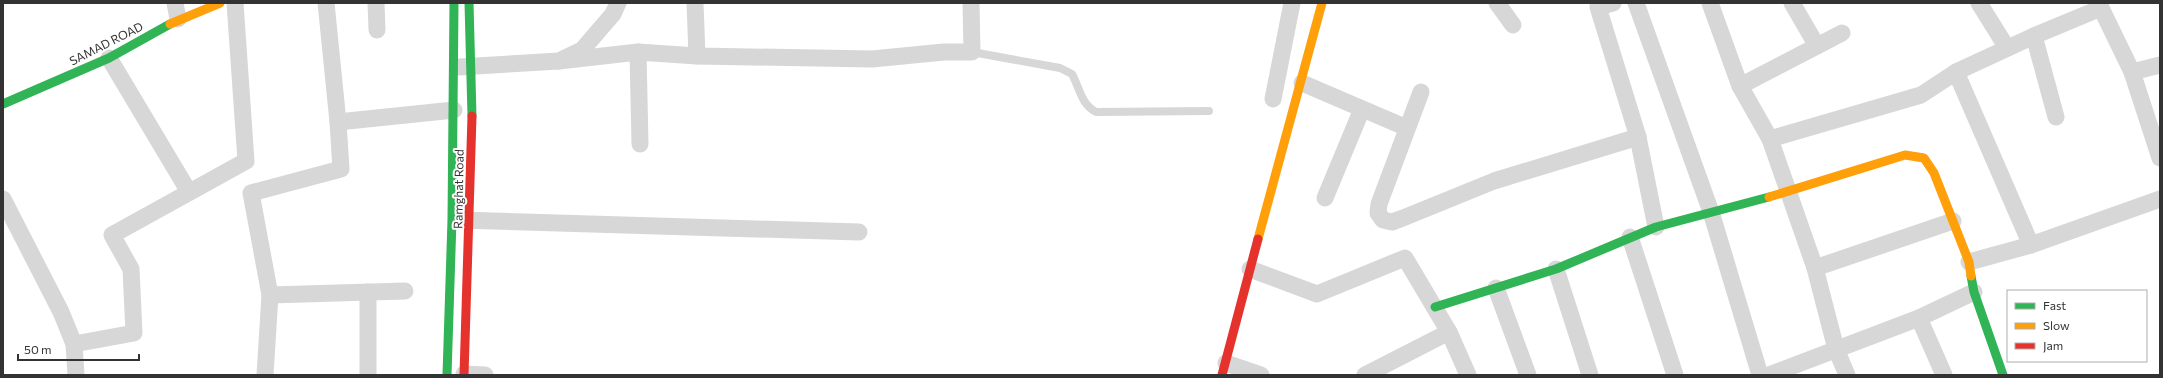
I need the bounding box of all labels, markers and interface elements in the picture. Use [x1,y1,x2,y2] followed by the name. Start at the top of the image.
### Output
[67,18,145,68] street label: SAMAD ROAD
[450,149,466,229] street label: Ramghat Road
[2007,290,2147,362] legend
[2043,298,2066,312] text: Fast
[2043,318,2070,332] text: Slow
[18,336,139,362] scale bar
[2043,338,2063,353] text: Jam
[24,342,52,356] text: 50 m

